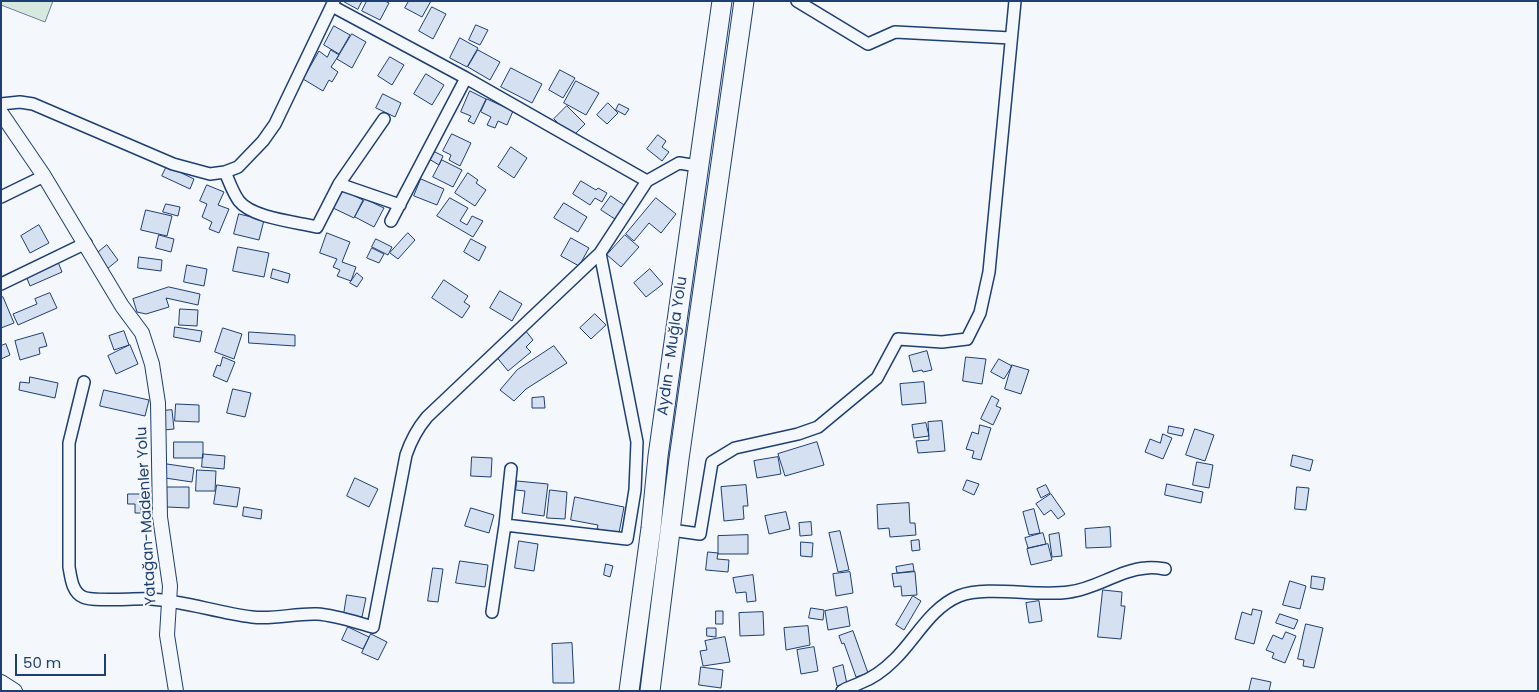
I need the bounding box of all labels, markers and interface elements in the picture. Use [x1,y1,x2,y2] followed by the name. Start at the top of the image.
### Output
[654,275,692,417] street label: Aydın - Muğla Yolu
[133,426,161,606] street label: Yatağan-Madenler Yolu
[18,644,109,676] scale bar
[23,652,61,673] text: 50 m

